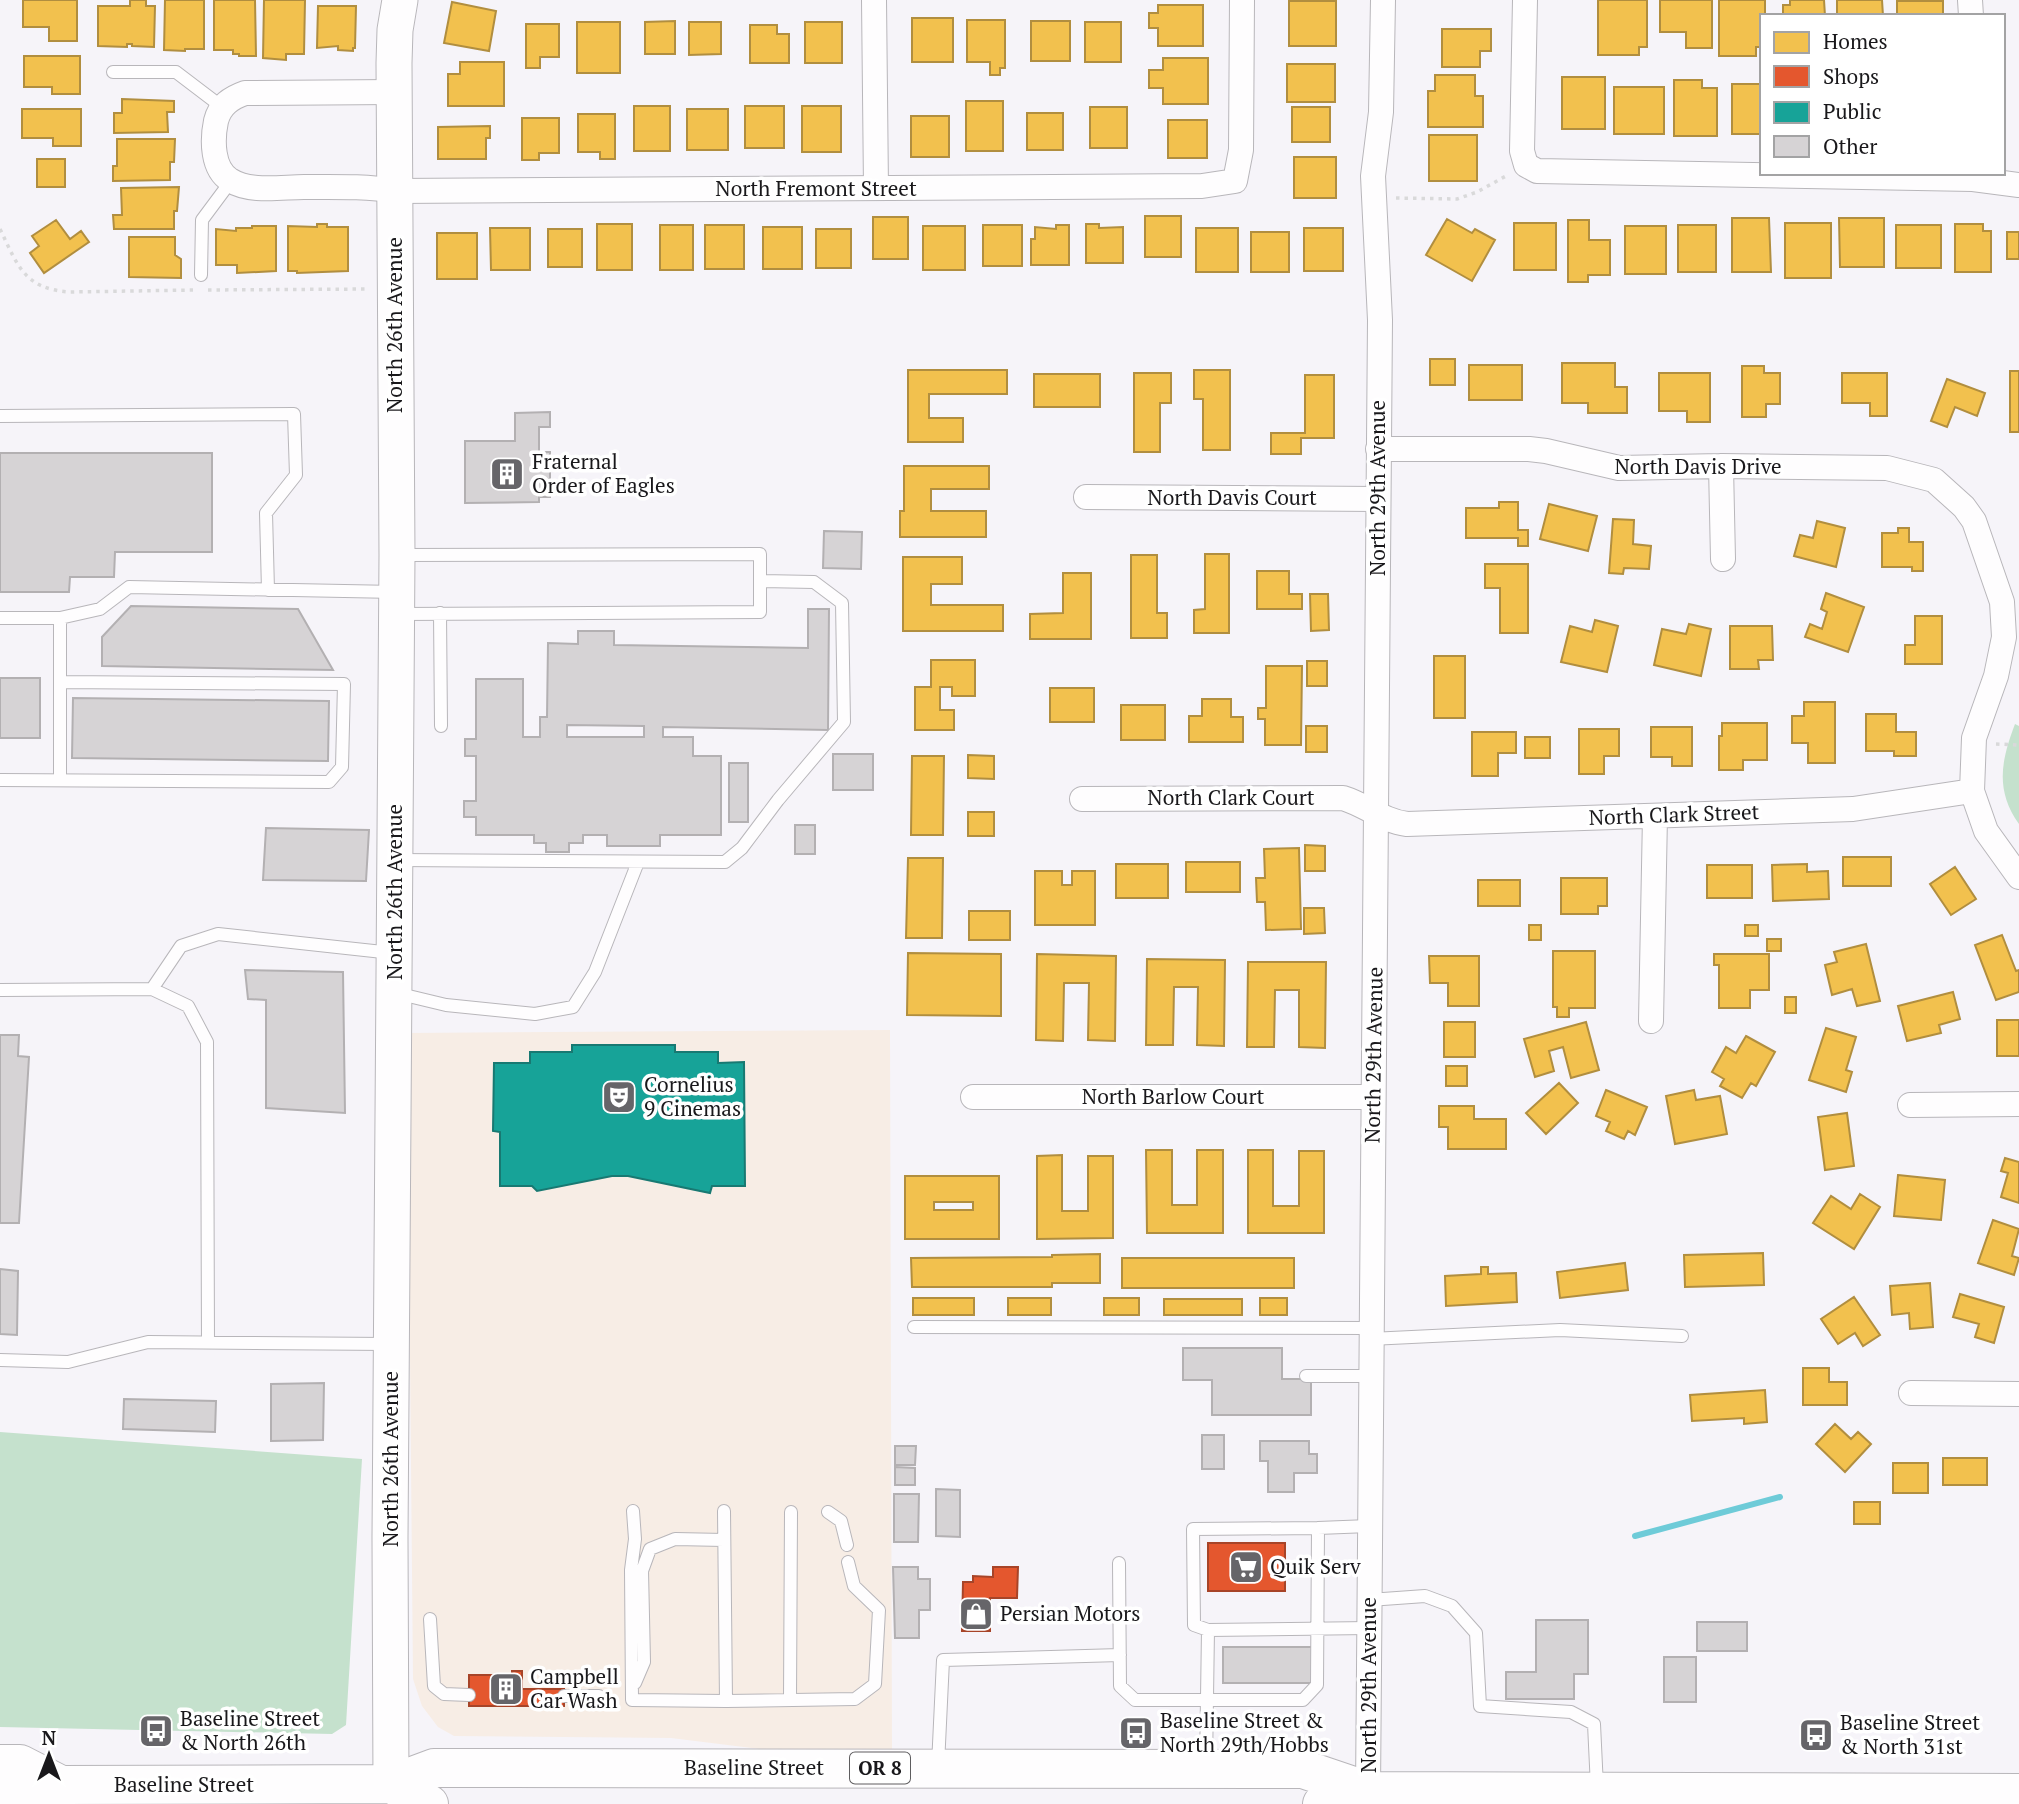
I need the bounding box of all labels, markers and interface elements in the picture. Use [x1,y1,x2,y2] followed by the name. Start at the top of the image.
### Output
[1760,14,2005,175] legend
[1823,27,1888,55] text: Homes
[1823,62,1879,90] text: Shops
[1823,97,1881,125] text: Public
[1823,132,1877,160] text: Other
[715,174,917,202] street label: North Fremont Street
[380,237,408,413] street label: North 26th Avenue
[1363,400,1391,576] street label: North 29th Avenue
[532,447,675,499] place label: Fraternal Order of Eagles
[1615,452,1782,480] street label: North Davis Drive
[488,455,526,493] building icon: Fraternal Order of Eagles
[1147,483,1317,511] street label: North Davis Court
[1147,783,1315,811] street label: North Clark Court
[1588,797,1760,831] street label: North Clark Street
[380,804,408,980] street label: North 26th Avenue
[1357,967,1389,1143] street label: North 29th Avenue
[644,1070,741,1122] place label: Cornelius 9 Cinemas
[600,1078,638,1116] theatre icon: Cornelius 9 Cinemas
[1082,1082,1264,1110] street label: North Barlow Court
[376,1371,404,1547] street label: North 26th Avenue
[1227,1548,1265,1586] supermarket icon: Quik Serv
[1270,1552,1361,1580] place label: Quik Serv
[957,1595,995,1633] shop icon: Persian Motors
[1354,1597,1382,1773] street label: North 29th Avenue
[1000,1599,1140,1627] place label: Persian Motors
[530,1662,619,1714] place label: Campbell Car Wash
[487,1670,525,1708] building icon: Campbell Car Wash
[180,1704,320,1756] place label: Baseline Street & North 26th
[1160,1706,1329,1758] place label: Baseline Street & North 29th/Hobbs
[1840,1708,1980,1760] place label: Baseline Street & North 31st
[137,1712,175,1750] bus stop icon: Baseline Street & North 26th
[1117,1714,1155,1752] bus stop icon: Baseline Street & North 29th/Hobbs
[1797,1716,1835,1754] bus stop icon: Baseline Street & North 31st
[14,1720,84,1790] north arrow
[42,1725,57,1750] text: N
[850,1752,910,1784] road number: OR 8
[684,1753,824,1781] street label: Baseline Street
[114,1770,254,1798] street label: Baseline Street

